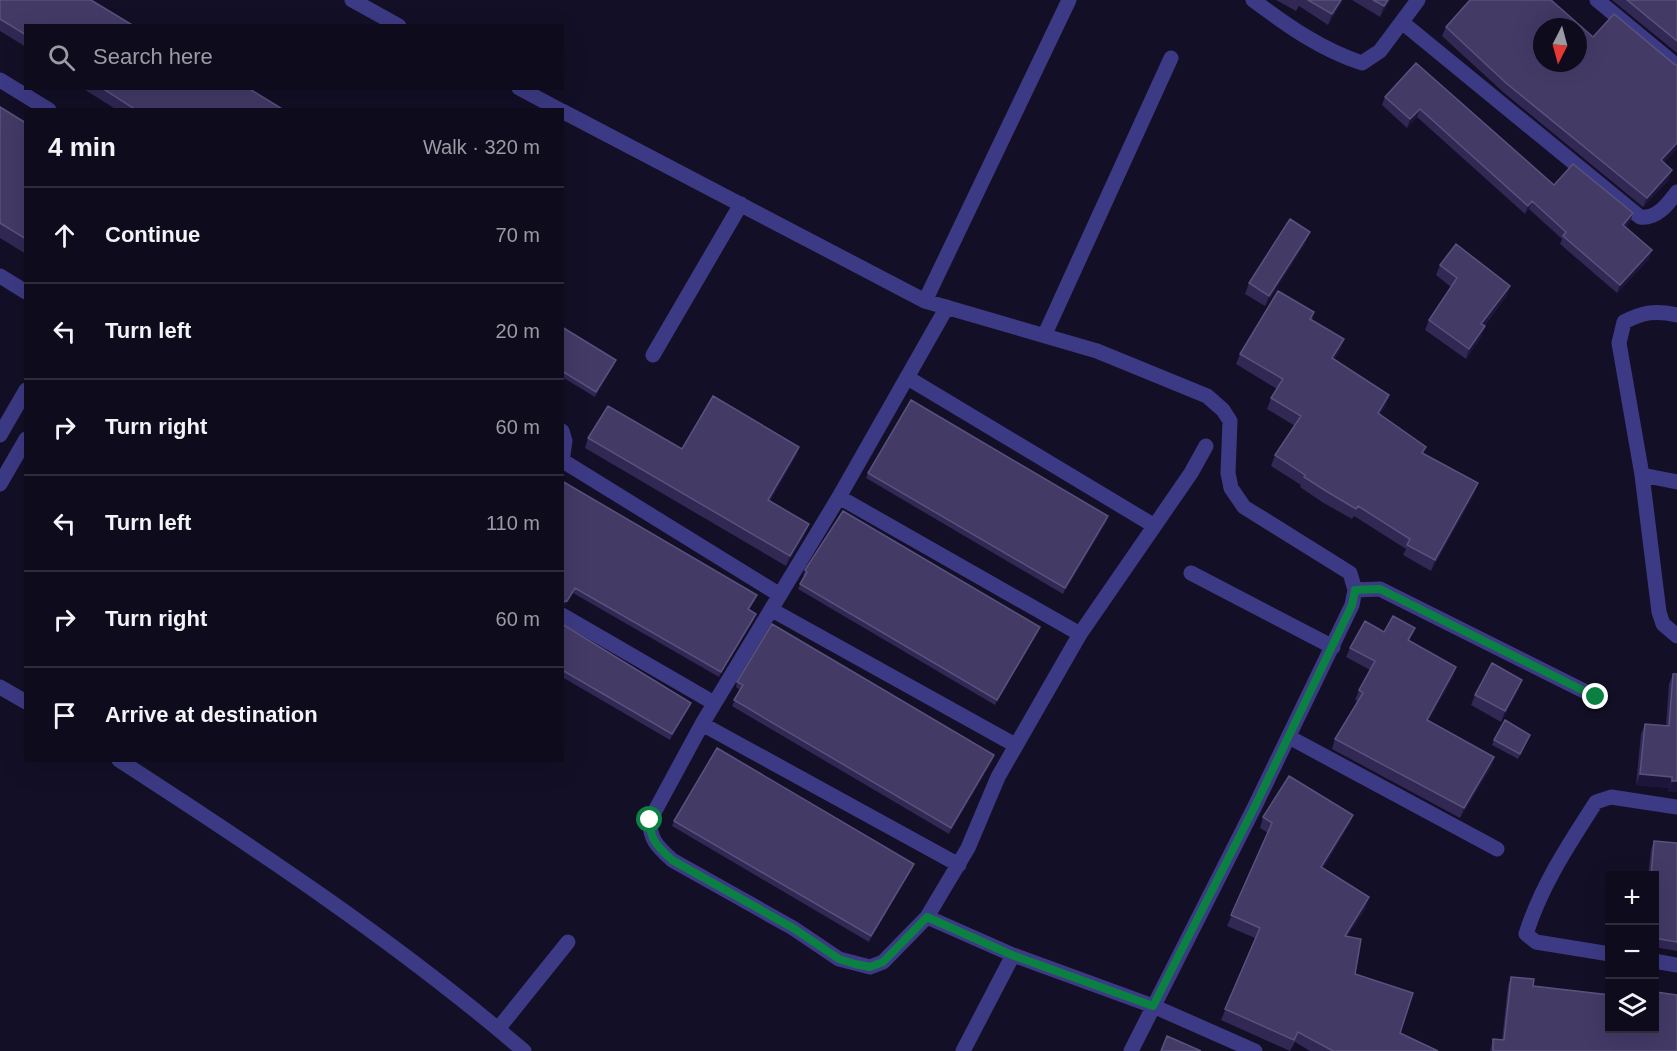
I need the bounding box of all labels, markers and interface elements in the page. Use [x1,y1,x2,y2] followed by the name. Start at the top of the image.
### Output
[1533,18,1587,72] north arrow
[24,24,564,90] search box
[45,41,78,74] icon: search
[93,44,213,69] text: Search here
[48,132,116,162] text: 4 min
[423,136,540,158] text: Walk · 320 m
[48,219,81,252] icon: ahead
[105,222,200,247] text: Continue
[496,224,540,246] text: 70 m
[48,315,81,348] icon: left
[105,318,191,343] text: Turn left
[496,320,540,342] text: 20 m
[48,411,81,444] icon: right
[105,414,207,439] text: Turn right
[496,416,540,438] text: 60 m
[48,507,81,540] icon: left
[105,510,191,535] text: Turn left
[486,512,540,534] text: 110 m
[48,603,81,636] icon: right
[105,606,207,631] text: Turn right
[496,608,540,630] text: 60 m
[1582,683,1608,709] route end
[48,699,81,732] icon: arrive
[105,702,318,727] text: Arrive at destination
[636,806,662,832] route start
[1605,871,1659,1033] map controls
[1605,871,1659,925] button: +
[1605,925,1659,979] button: −
[1605,979,1659,1033] button: layers

